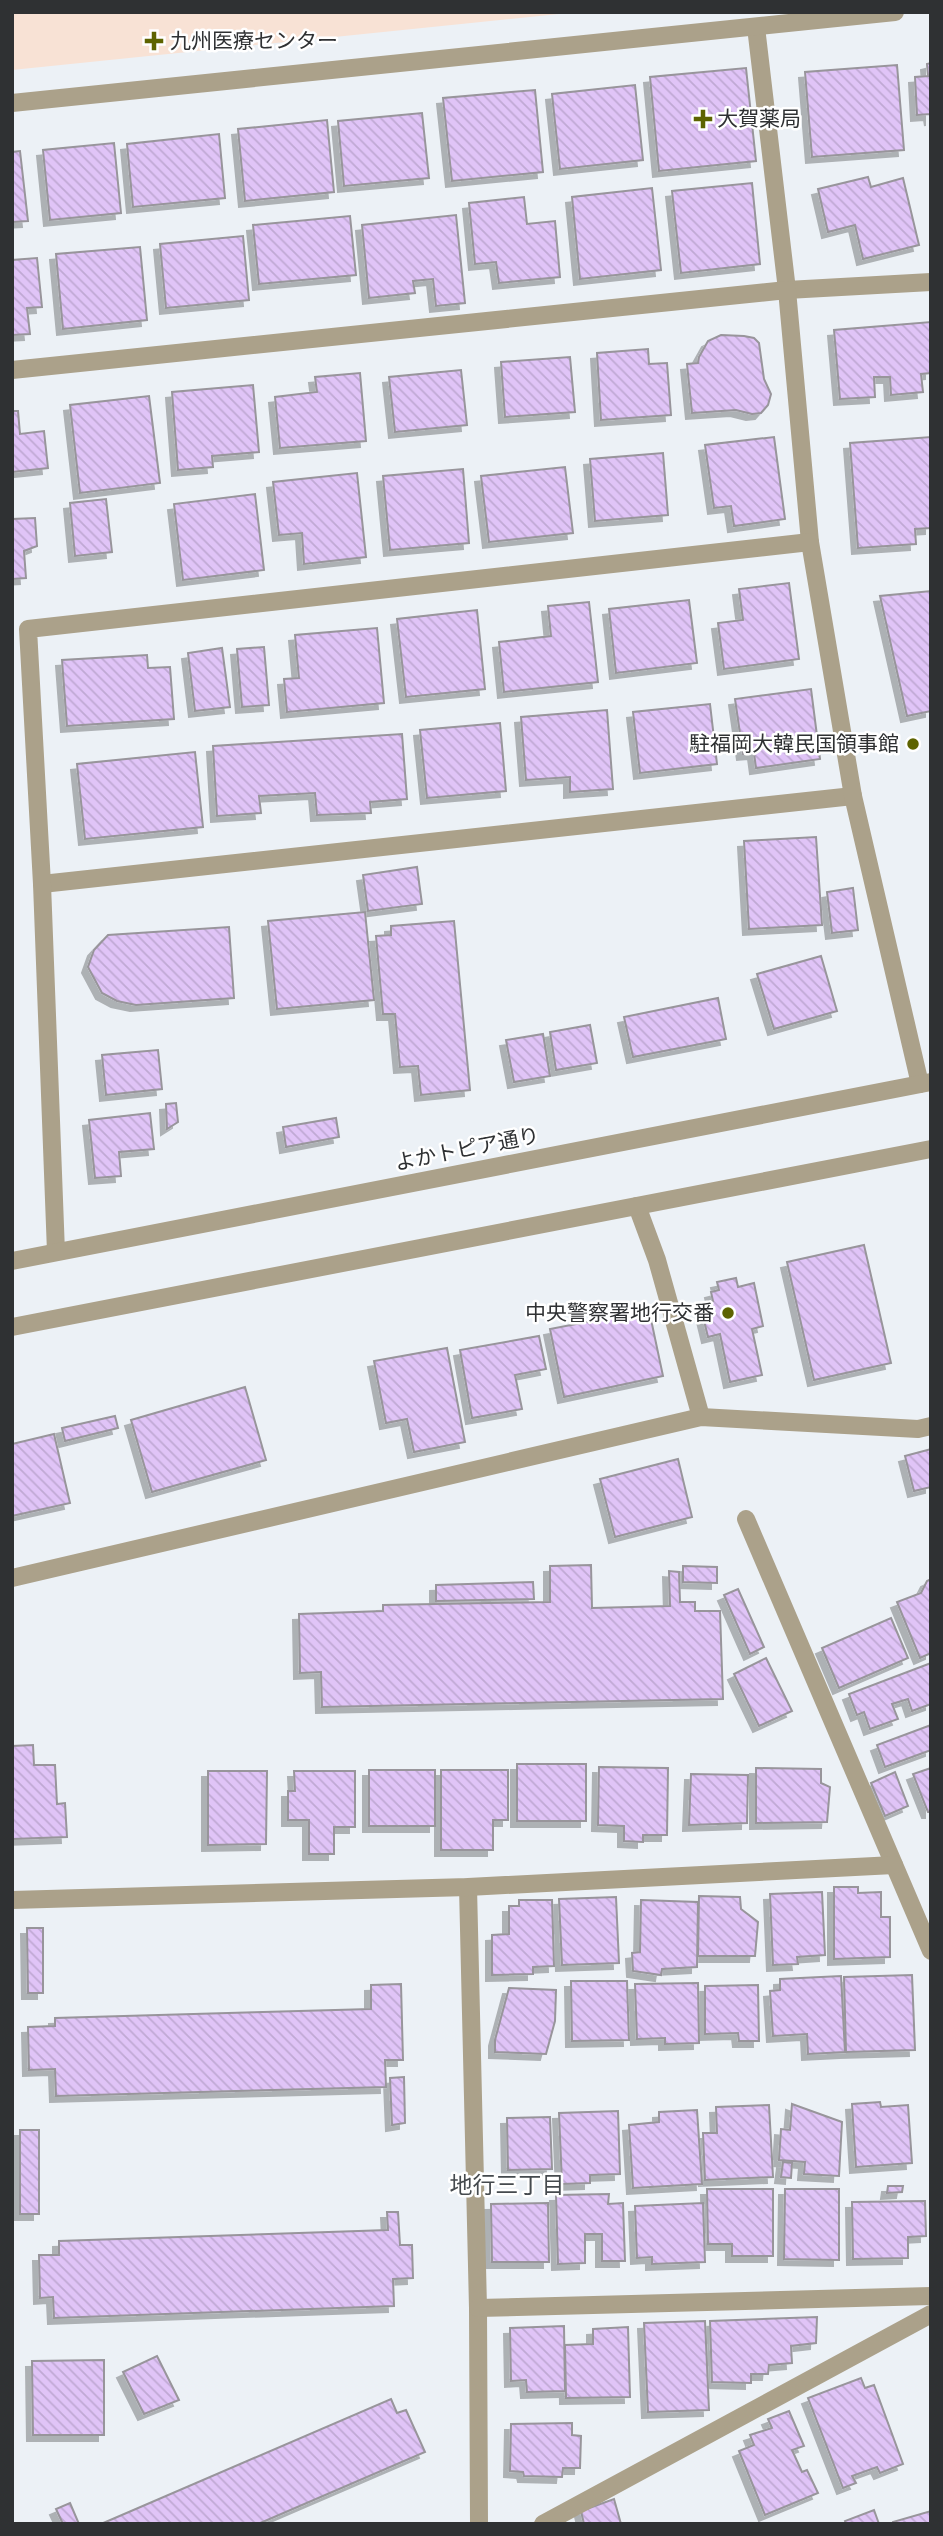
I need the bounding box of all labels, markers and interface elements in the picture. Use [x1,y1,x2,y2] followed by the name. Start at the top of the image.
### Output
[170,27,338,55] place label: 九州医療センター
[144,31,164,51] marker: 九州医療センター
[717,105,801,133] place label: 大賀薬局
[695,111,711,127] marker: 大賀薬局
[689,730,899,758] place label: 駐福岡大韓民国領事館
[905,736,921,752] marker: 駐福岡大韓民国領事館
[392,1121,542,1177] street label: よかトピア通り
[525,1299,714,1327] place label: 中央警察署地行交番
[720,1305,736,1321] marker: 中央警察署地行交番
[450,2170,565,2201] district label: 地行三丁目

